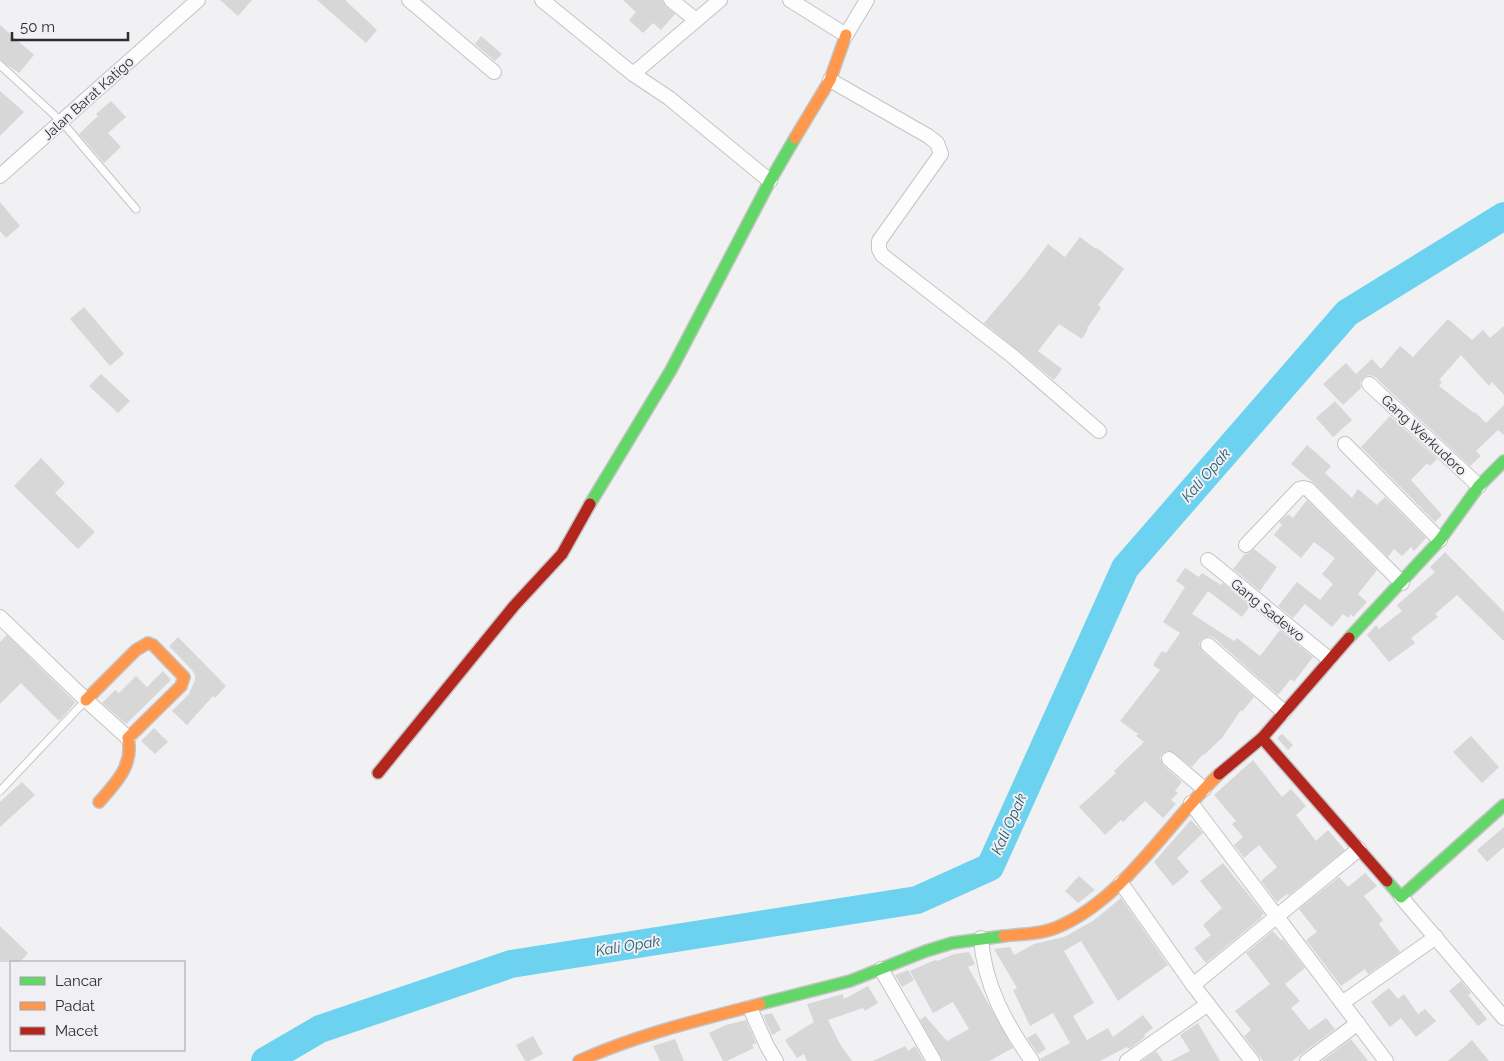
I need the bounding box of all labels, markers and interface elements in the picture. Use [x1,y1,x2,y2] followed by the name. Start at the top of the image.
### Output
[12,10,129,42] scale bar
[20,18,55,36] text: 50 m
[39,53,137,143] street label: Jalan Barat Katigo
[1378,392,1470,478] street label: Gang Werkudoro
[1178,444,1234,506] water label: Kali Opak
[1228,575,1308,645] street label: Gang Sadewo
[987,790,1031,858] water label: Kali Opak
[594,932,662,960] water label: Kali Opak
[10,961,185,1051] legend
[55,972,103,990] text: Lancar
[55,997,95,1015] text: Padat
[55,1022,98,1040] text: Macet

